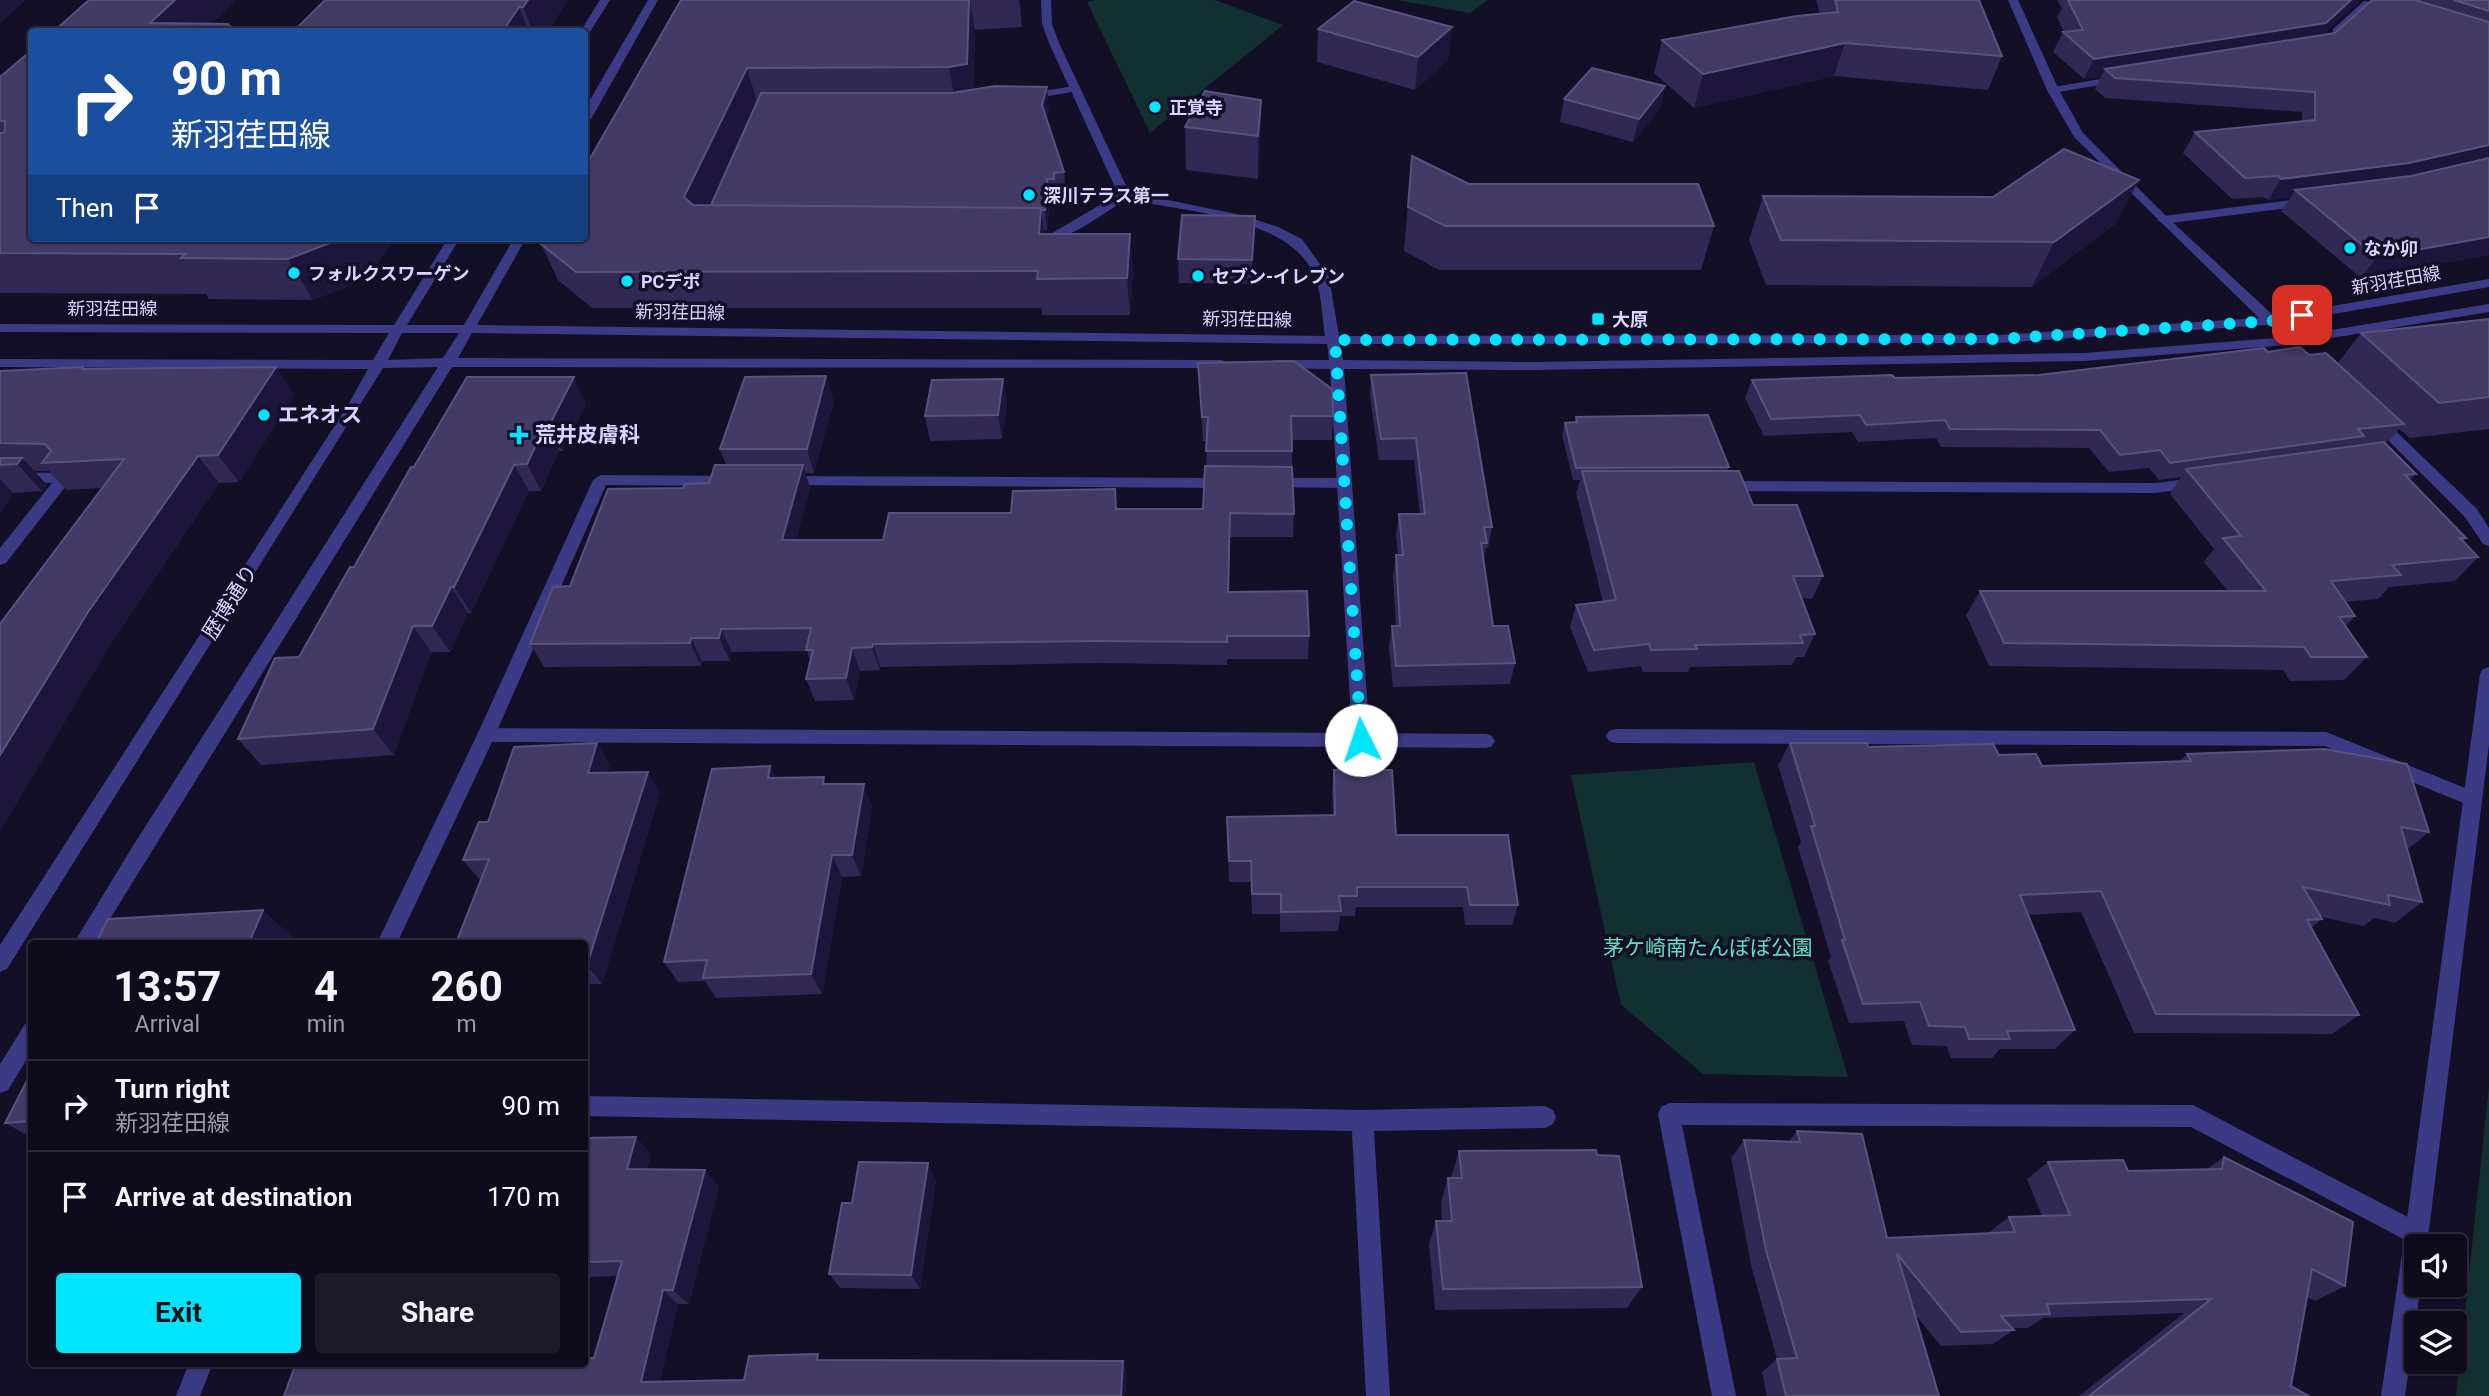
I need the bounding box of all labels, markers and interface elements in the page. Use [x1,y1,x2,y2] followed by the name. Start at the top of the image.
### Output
[171,50,282,107] text: 90 m
[56,56,147,147] icon: right
[1169,97,1223,118] place label: 正覚寺
[1147,99,1163,115] marker: 正覚寺
[171,116,331,154] text: 新羽荏田線
[1043,185,1169,206] place label: 深川テラス第一
[1021,187,1037,203] marker: 深川テラス第一
[128,189,166,227] icon: arrive
[56,193,114,223] text: Then
[2364,238,2418,259] place label: なか卯
[2342,240,2358,256] marker: なか卯
[2350,262,2442,298] street label: 新羽荏田線
[308,263,469,284] place label: フォルクスワーゲン
[286,265,302,281] marker: フォルクスワーゲン
[1212,266,1345,287] place label: セブン-イレブン
[1190,268,1206,284] marker: セブン-イレブン
[641,271,700,292] place label: PCデポ
[619,273,635,289] marker: PCデポ
[2272,285,2332,345] pin
[2283,296,2321,334] icon: arrive
[67,298,157,319] street label: 新羽荏田線
[635,301,725,323] street label: 新羽荏田線
[1202,308,1292,330] street label: 新羽荏田線
[1612,309,1648,330] place label: 大原
[1590,311,1606,327] marker: 大原
[278,403,362,427] place label: エネオス
[256,407,272,423] marker: エネオス
[535,423,640,447] place label: 荒井皮膚科
[509,425,529,445] marker: 荒井皮膚科
[198,560,262,644] street label: 歴博通り
[1324,703,1398,777] position arrow
[1603,936,1813,960] park label: 茅ケ崎南たんぽぽ公園
[113,962,221,1011] text: 13:57
[314,962,338,1011] text: 4
[430,962,503,1011] text: 260
[135,1011,200,1038] text: Arrival
[307,1011,345,1038] text: min
[457,1011,477,1038] text: m
[115,1074,230,1104] text: Turn right
[56,1087,94,1125] icon: right
[502,1091,560,1121] text: 90 m
[115,1110,230,1137] text: 新羽荏田線
[56,1178,94,1216] icon: arrive
[115,1182,352,1212] text: Arrive at destination
[487,1182,560,1212] text: 170 m
[2404,1234,2467,1374] map controls
[2404,1234,2467,1297] button: sound
[56,1273,301,1353] button: Exit
[315,1273,560,1353] button: Share
[2404,1311,2467,1374] button: layers

